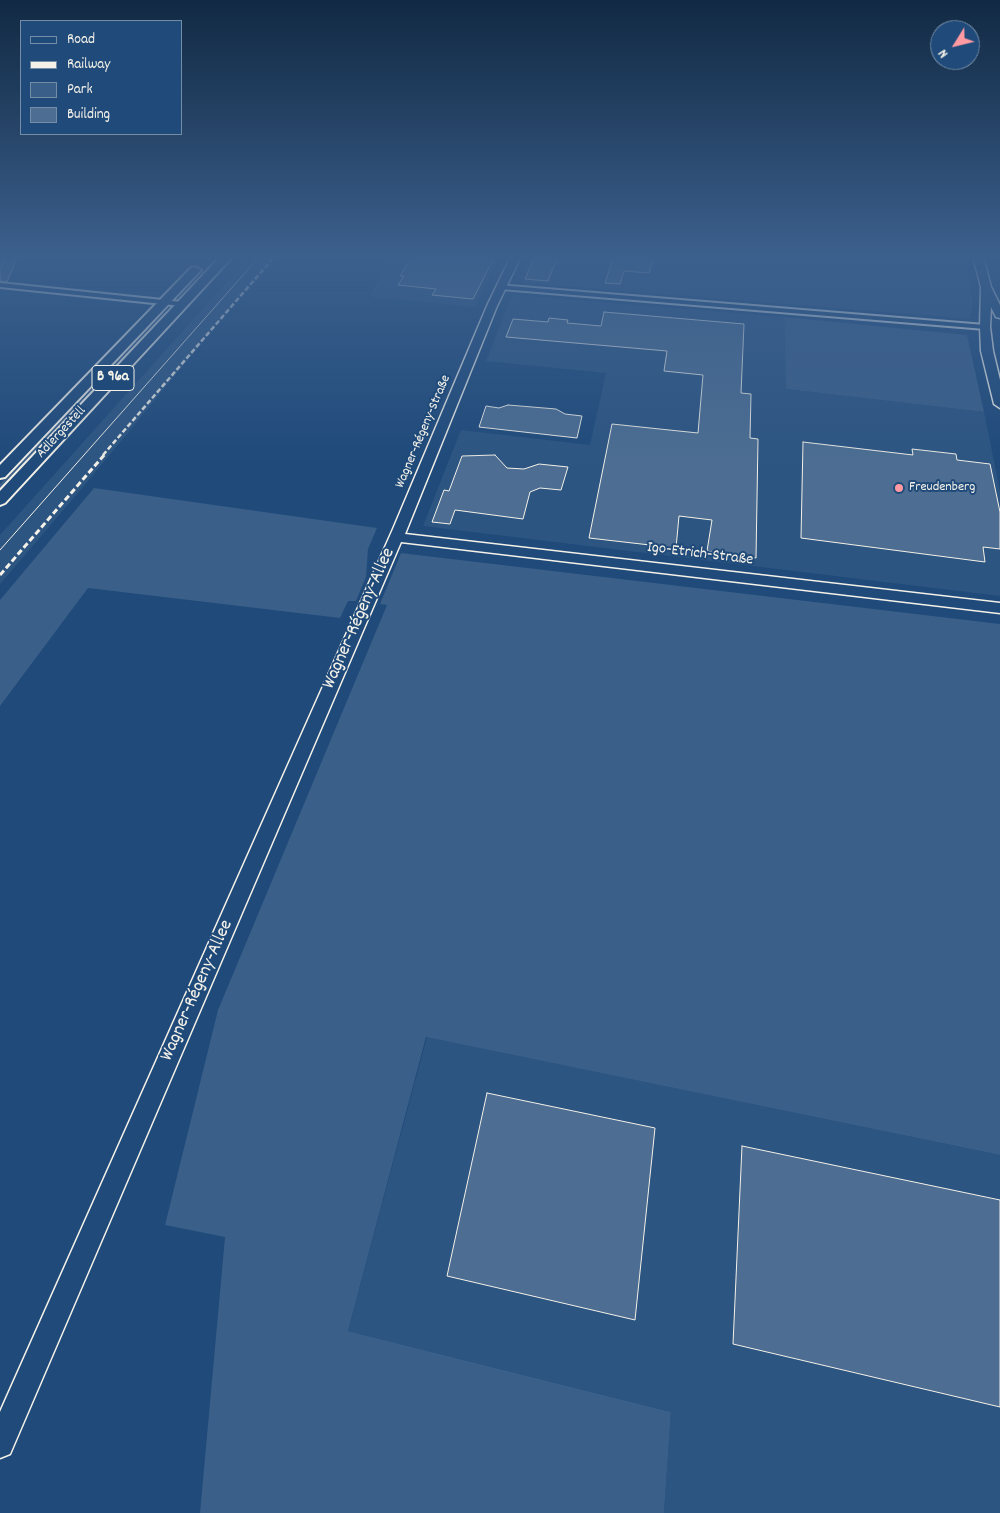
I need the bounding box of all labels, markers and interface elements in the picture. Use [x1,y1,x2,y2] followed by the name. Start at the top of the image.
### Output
[20,20,182,135] legend
[930,20,980,70] north arrow
[67,29,95,51] text: Road
[934,45,954,62] text: N
[67,54,110,76] text: Railway
[67,79,93,101] text: Park
[67,104,110,126] text: Building
[92,366,134,390] road number: B 96a
[393,373,455,491] street label: Wagner-Régeny-Straße
[34,403,90,463] street label: Adlergestell
[909,480,975,496] place label: Freudenberg
[893,482,905,494] marker: Freudenberg
[646,539,754,571] street label: Igo-Etrich-Straße
[319,545,401,693] street label: Wagner-Régeny-Allee
[157,917,239,1065] street label: Wagner-Régeny-Allee

